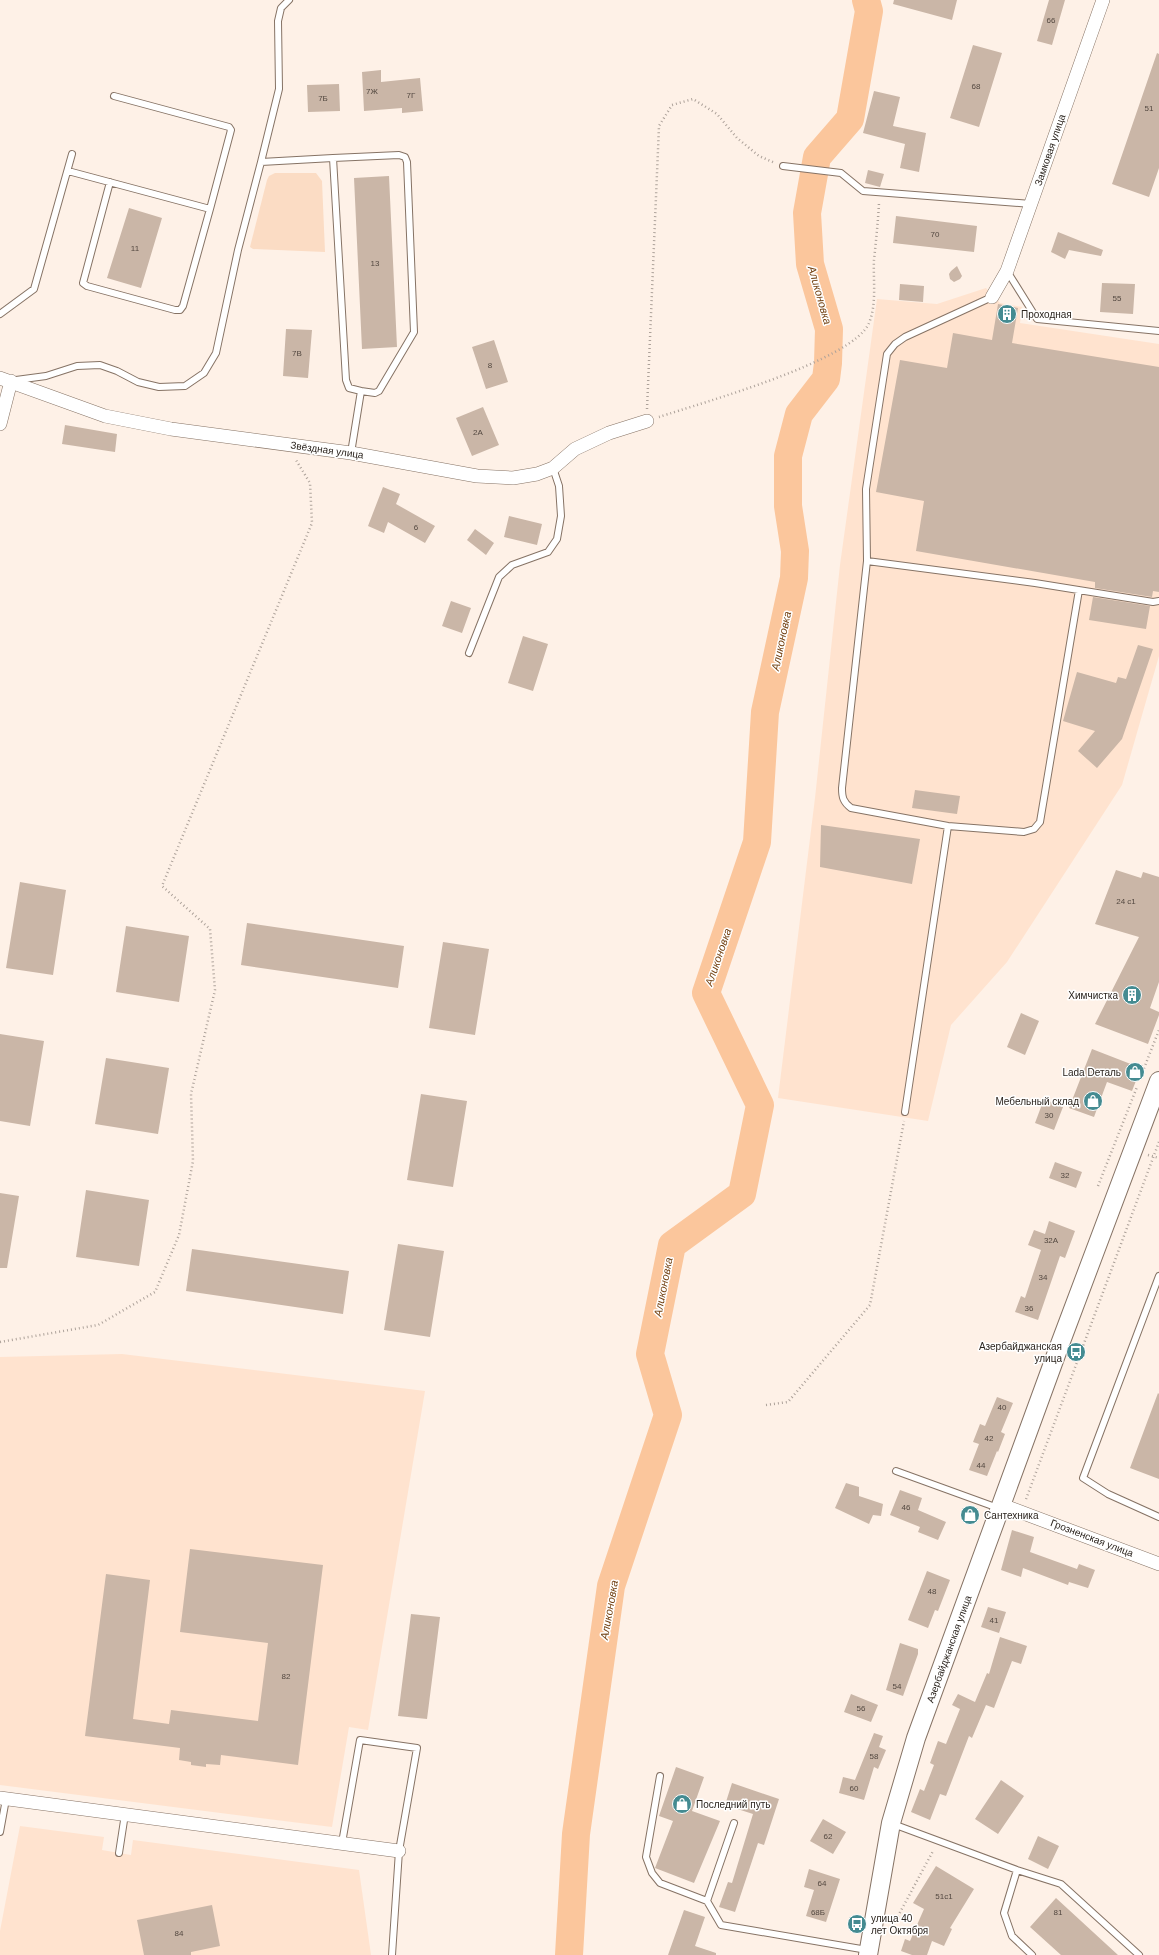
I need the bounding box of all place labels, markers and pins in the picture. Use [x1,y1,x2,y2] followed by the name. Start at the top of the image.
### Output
[996,303,1018,325] building icon: Проходная
[1021,309,1072,320] place label: Проходная
[1121,984,1143,1006] building icon: Химчистка
[1068,990,1118,1001] place label: Химчистка
[1124,1061,1146,1083] shop icon: Lada Dеталь
[1062,1067,1121,1078] place label: Lada Dеталь
[1082,1090,1104,1112] shop icon: Мебельный склад
[995,1096,1079,1107] place label: Мебельный склад
[979,1341,1062,1364] place label: Азербайджанская улица
[1065,1341,1087,1363] bus stop icon: Азербайджанская улица
[959,1504,981,1526] shop icon: Сантехника
[984,1510,1039,1521] place label: Сантехника
[671,1793,693,1815] shop icon: Последний путь
[696,1799,770,1810] place label: Последний путь
[846,1913,868,1935] bus stop icon: улица 40 лет Октября
[871,1913,928,1936] place label: улица 40 лет Октября

